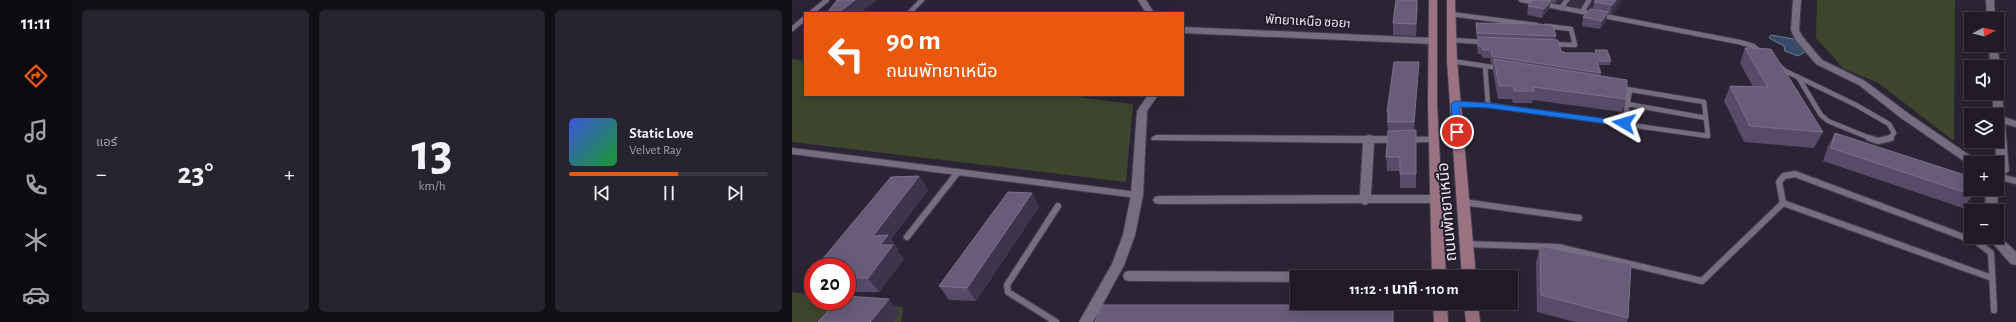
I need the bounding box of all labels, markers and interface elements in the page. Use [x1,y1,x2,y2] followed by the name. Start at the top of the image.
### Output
[1964,12,2004,52] north arrow
[1964,12,2004,244] map controls
[1265,13,1351,31] street label: พัทยาเหนือ ซอย1
[21,15,51,33] text: 11:11
[886,27,941,55] text: 90 m
[820,28,872,80] icon: left
[1964,60,2004,100] button: sound
[22,62,50,90] icon: directions
[886,63,998,81] text: ถนนพัทยาเหนือ
[1603,102,1645,144] position arrow
[1964,108,2004,148] button: layers
[1440,115,1474,149] pin
[22,117,50,145] icon: music
[1446,121,1468,143] icon: arrive
[629,126,693,141] text: Static Love
[411,127,453,179] text: 13
[96,136,117,149] text: แอร์
[629,144,681,157] text: Velvet Ray
[1964,156,2004,196] button: +
[177,159,213,189] text: 23°
[1435,162,1459,262] street label: ถนนพัทยาเหนือ
[96,163,107,185] text: −
[284,163,295,185] text: +
[22,171,50,199] icon: phone
[419,180,445,193] text: km/h
[591,182,613,204] icon: previous
[658,182,680,204] icon: pause
[724,182,746,204] icon: next
[1964,204,2004,244] button: −
[22,226,50,254] icon: climate
[804,258,856,310] speed limit sign: 20
[22,281,50,309] icon: car
[1349,282,1459,297] text: 11:12 · 1 นาที · 110 m

